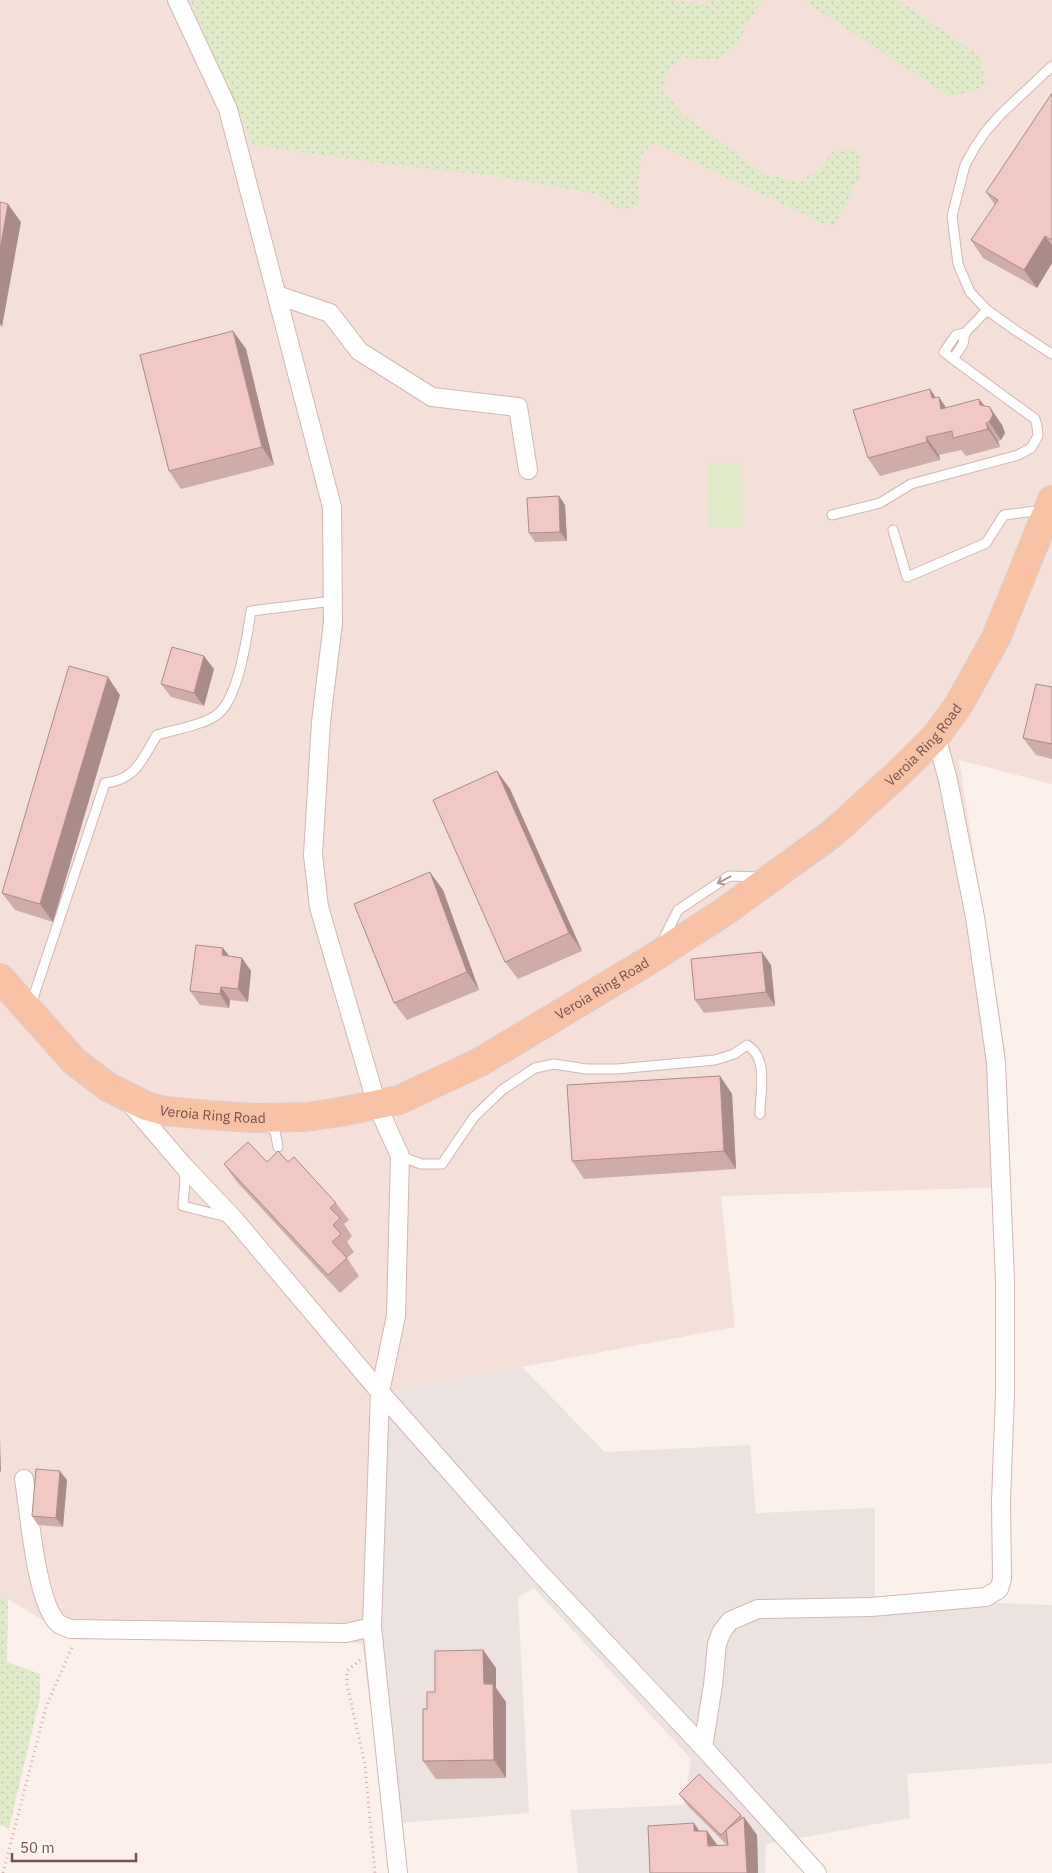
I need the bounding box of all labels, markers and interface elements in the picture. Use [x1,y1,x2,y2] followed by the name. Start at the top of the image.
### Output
[881,700,966,790] street label: Verοia Ring Road
[717,875,732,885] one-way arrow
[552,953,652,1024] street label: Verοia Ring Road
[158,1101,266,1127] street label: Verοia Ring Road
[12,1830,136,1862] scale bar
[20,1838,55,1857] text: 50 m

